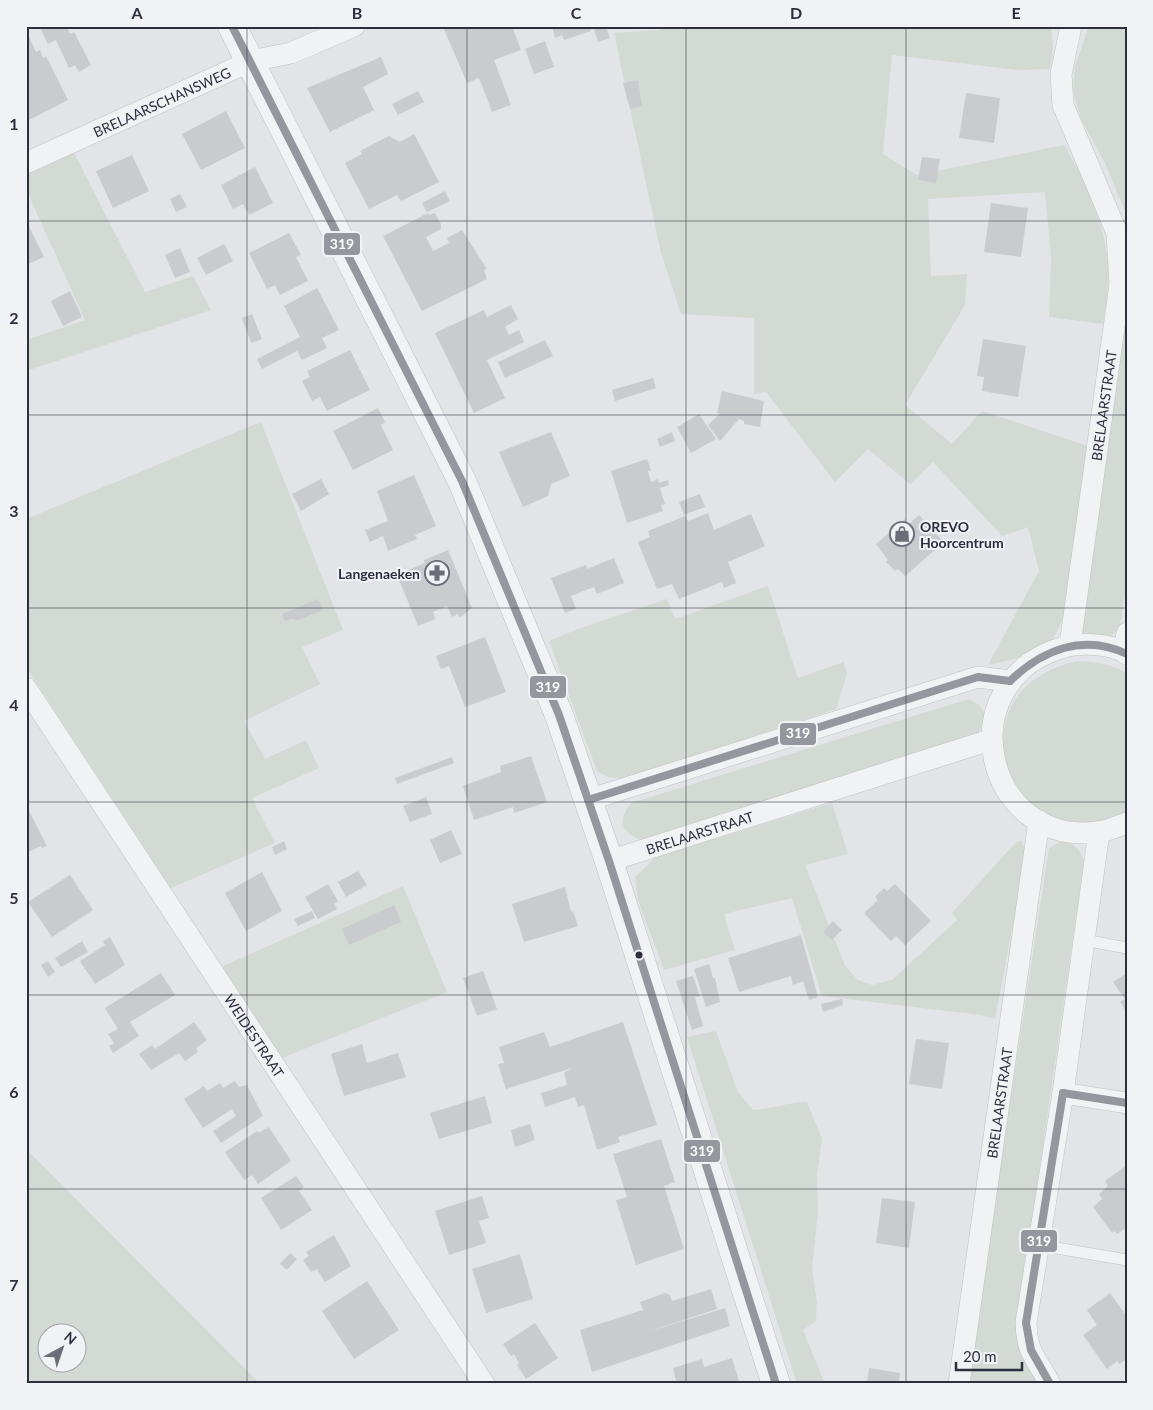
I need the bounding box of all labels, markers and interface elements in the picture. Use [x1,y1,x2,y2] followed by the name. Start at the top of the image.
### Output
[130,3,143,22] text: A
[352,3,362,22] text: B
[571,3,582,22] text: C
[790,3,802,22] text: D
[1011,3,1021,22] text: E
[90,63,233,140] street label: BRELAARSCHANSWEG
[9,114,19,133] text: 1
[323,232,361,256] line badge: 319
[330,235,354,252] text: 319
[9,308,19,327] text: 2
[1087,348,1119,462] street label: BRELAARSTRAAT
[9,501,19,520] text: 3
[920,518,1004,551] place label: OREVO Hoorcentrum
[889,521,915,547] shop icon: OREVO Hoorcentrum
[424,560,450,586] pharmacy icon: Langenaeken
[338,565,420,582] place label: Langenaeken
[529,675,567,699] line badge: 319
[536,678,560,695] text: 319
[9,695,19,714] text: 4
[779,722,817,746] line badge: 319
[786,724,810,741] text: 319
[644,807,756,857] street label: BRELAARSTRAAT
[9,888,19,907] text: 5
[634,950,644,960] unlabelled marker
[221,991,289,1081] street label: WEIDESTRAAT
[983,1046,1015,1159] street label: BRELAARSTRAAT
[9,1082,19,1101] text: 6
[683,1139,721,1163] line badge: 319
[690,1142,714,1159] text: 319
[1020,1229,1058,1253] line badge: 319
[1027,1232,1051,1249] text: 319
[9,1275,19,1294] text: 7
[38,1322,88,1372] north arrow
[61,1328,80,1348] text: N
[956,1340,1022,1372] scale bar
[963,1347,997,1365] text: 20 m

